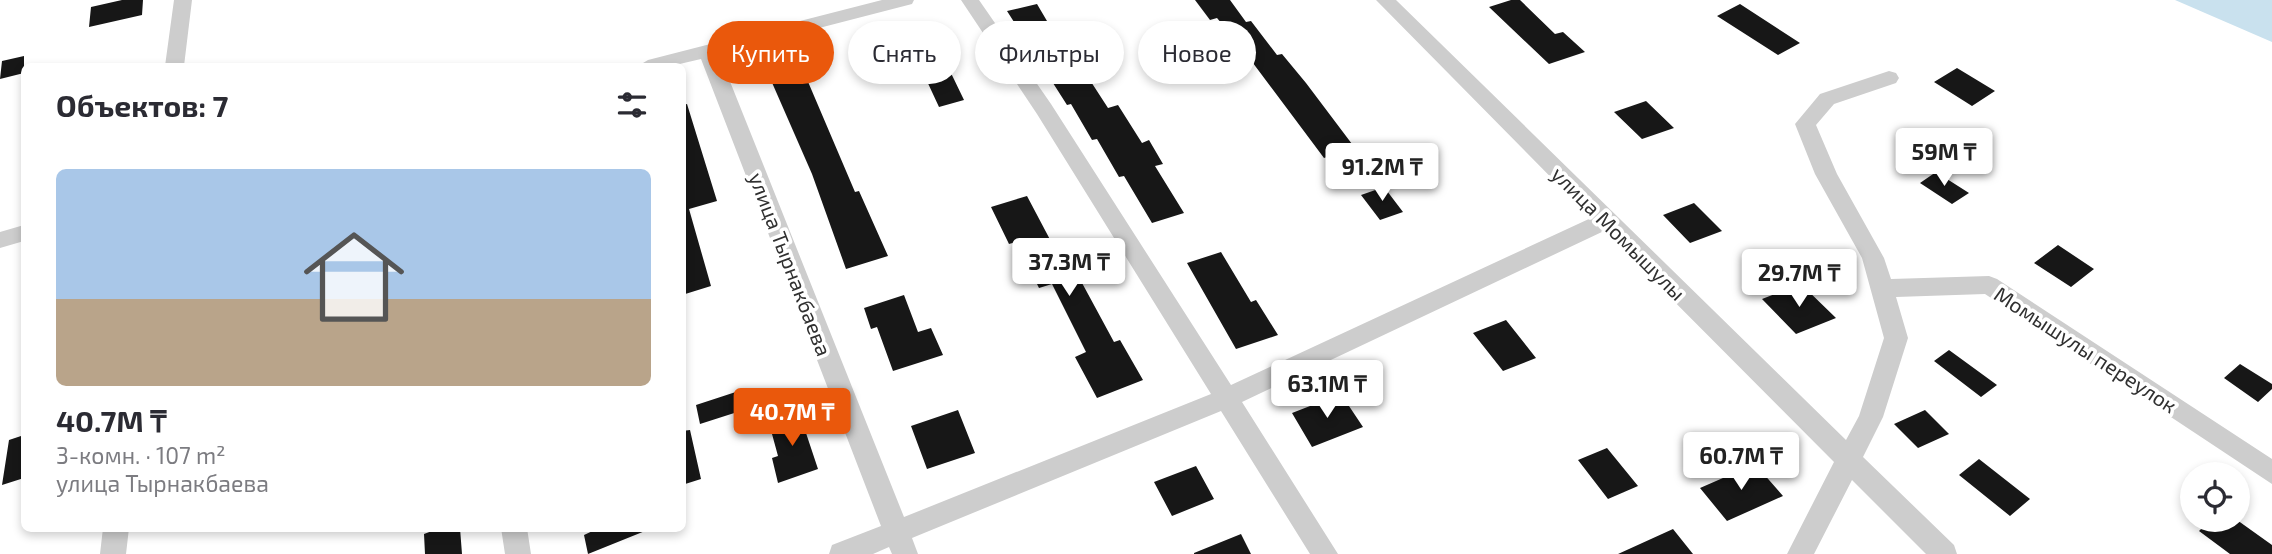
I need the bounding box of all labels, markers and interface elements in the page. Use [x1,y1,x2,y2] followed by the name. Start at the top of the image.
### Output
[707,21,834,84] chip: Купить
[848,21,961,84] chip: Снять
[975,21,1124,84] chip: Фильтры
[1138,21,1256,84] chip: Новое
[613,86,651,124] icon: filters
[56,87,228,123] text: Объектов: 7
[1895,128,1993,188] pin: 59M ₸
[1912,137,1976,165] text: 59M ₸
[1317,144,1447,203] pin: 91.2M ₸
[1341,152,1423,180] text: 91.2M ₸
[1546,161,1691,306] street label: улица Момышулы
[744,169,838,360] street label: улица Тырнакбаева
[291,214,417,340] icon: home
[1004,238,1134,298] pin: 37.3M ₸
[1028,247,1110,275] text: 37.3M ₸
[1734,250,1864,309] pin: 29.7M ₸
[1758,258,1840,286] text: 29.7M ₸
[1989,281,2182,418] street label: Момышулы переулок
[1262,360,1392,420] pin: 63.1M ₸
[1287,369,1367,397] text: 63.1M ₸
[727,388,857,448] pin: 40.7M ₸
[750,397,834,425] text: 40.7M ₸
[56,402,167,438] text: 40.7M ₸
[1676,433,1806,492] pin: 60.7M ₸
[56,441,226,469] text: 3-комн. · 107 m²
[1699,441,1783,469] text: 60.7M ₸
[2180,462,2250,532] map controls
[2180,462,2250,532] button: locate
[56,469,269,497] text: улица Тырнакбаева

